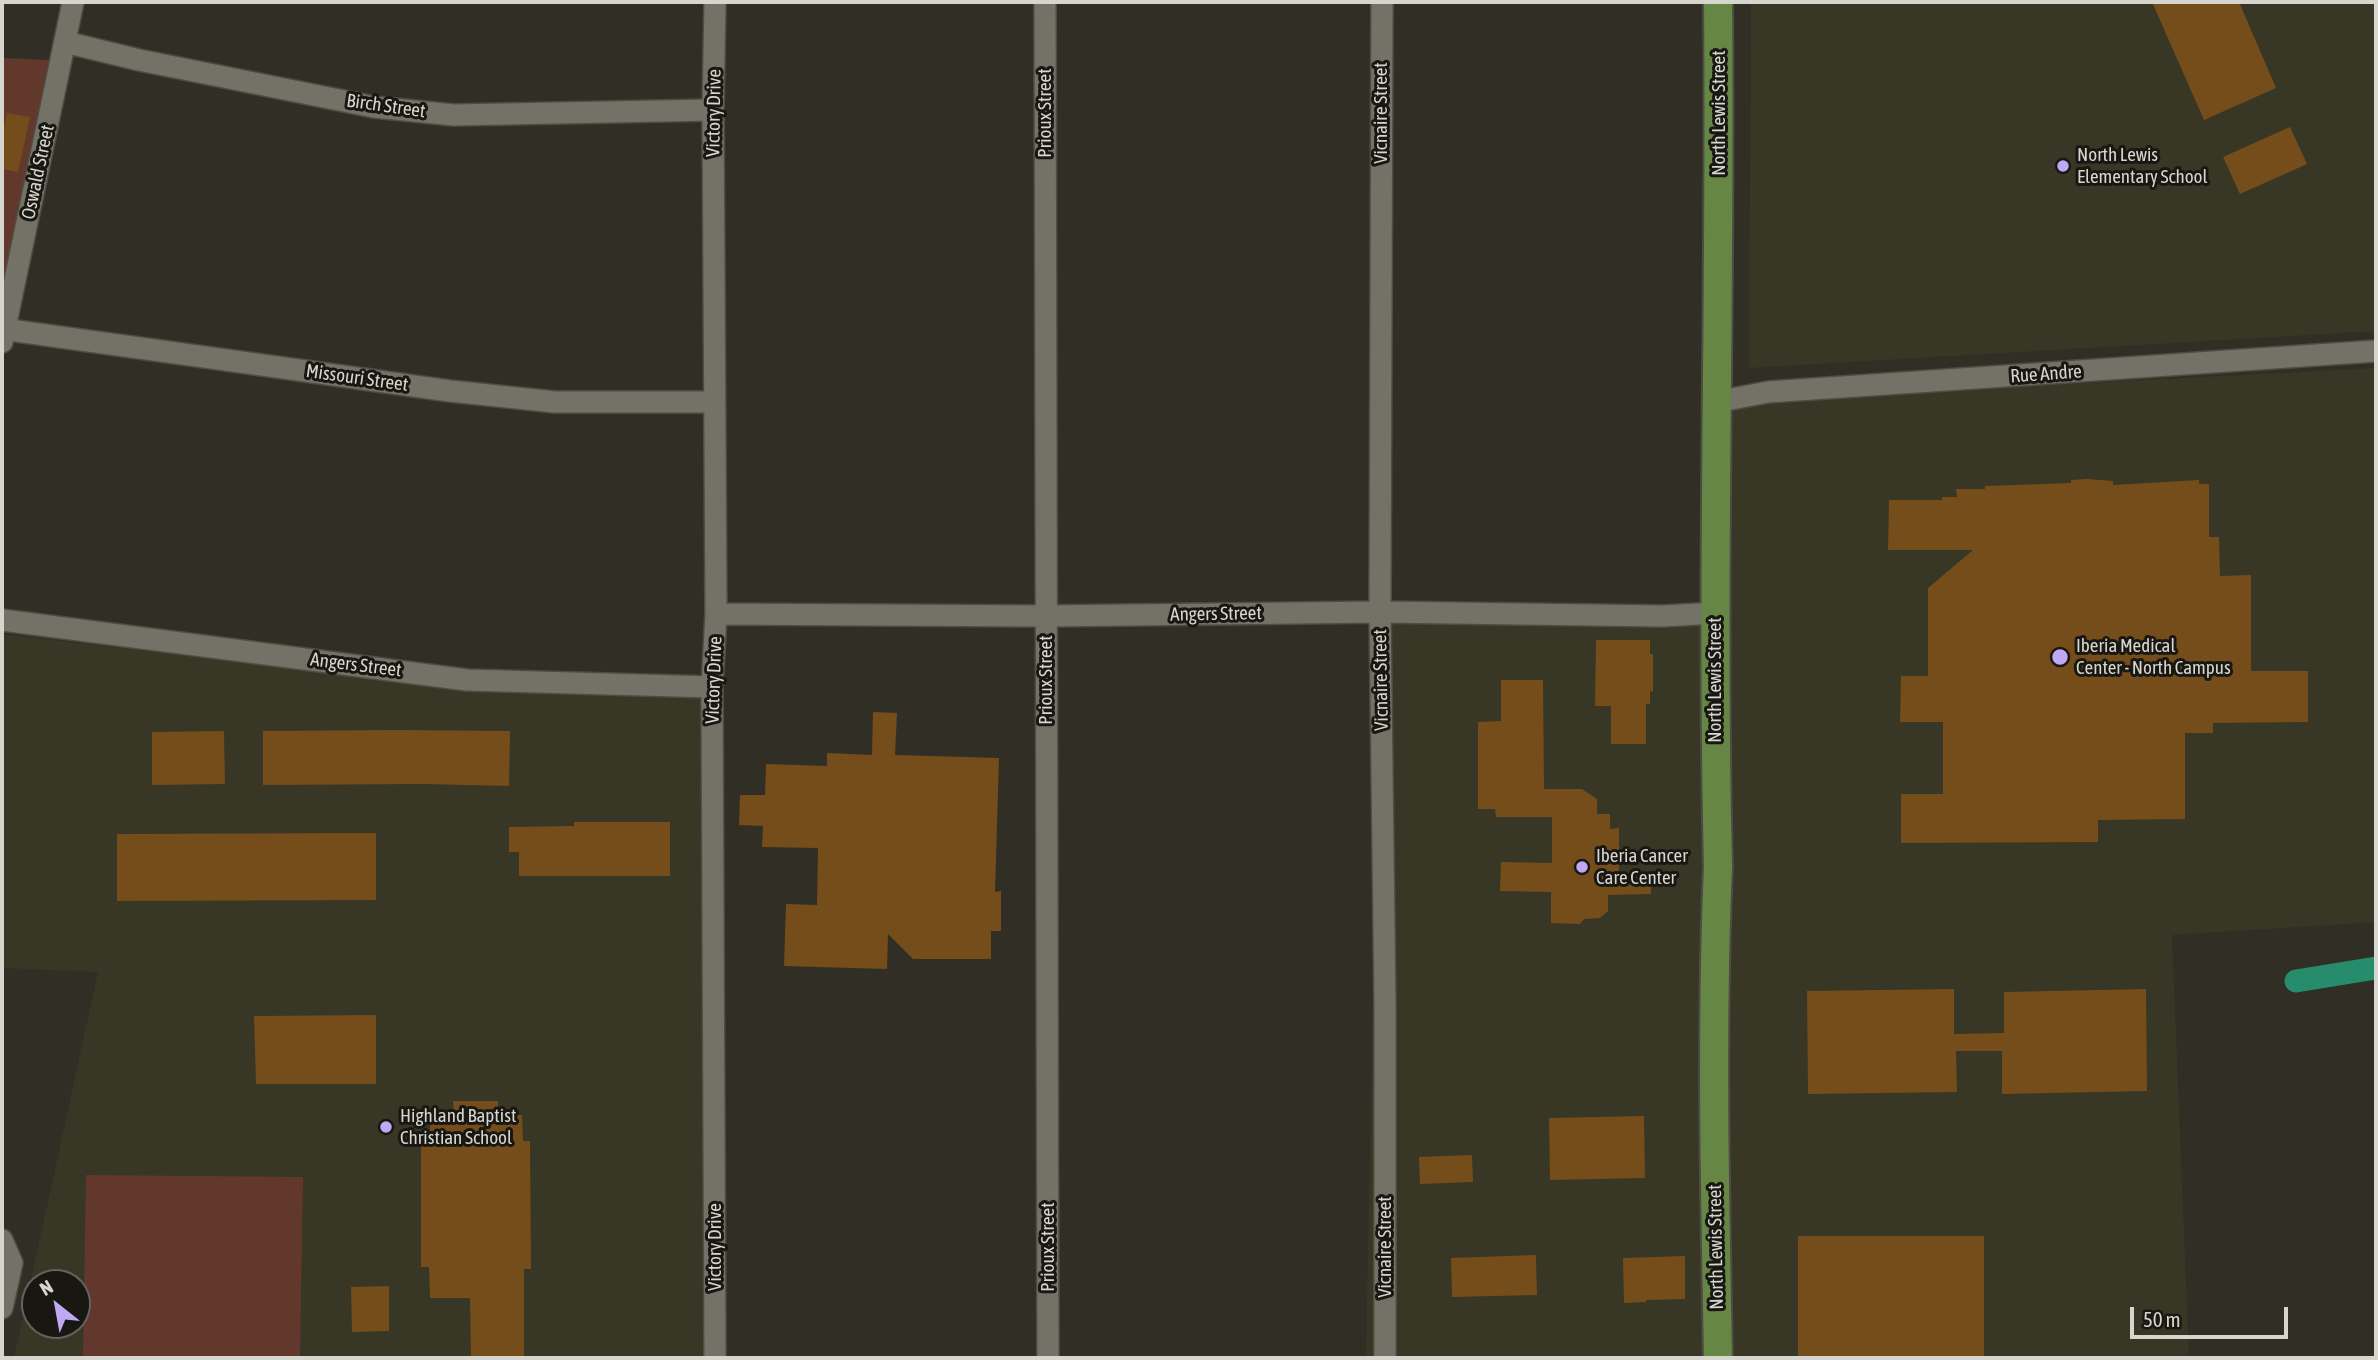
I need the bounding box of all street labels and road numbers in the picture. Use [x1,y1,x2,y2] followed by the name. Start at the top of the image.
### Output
[1708,50,1730,176] street label: North Lewis Street
[1370,62,1392,164] street label: Vicnaire Street
[1034,68,1056,158] street label: Prioux Street
[702,69,726,157] street label: Victory Drive
[345,89,427,123] street label: Birch Street
[17,123,59,221] street label: Oswald Street
[304,360,410,396] street label: Missouri Street
[2009,360,2083,388] street label: Rue Andre
[1170,602,1262,626] street label: Angers Street
[1704,617,1726,743] street label: North Lewis Street
[1369,629,1393,731] street label: Vicnaire Street
[1035,635,1057,725] street label: Prioux Street
[701,636,727,724] street label: Victory Drive
[309,648,403,682] street label: Angers Street
[1704,1184,1728,1310] street label: North Lewis Street
[1374,1196,1396,1298] street label: Vicnaire Street
[1037,1202,1059,1292] street label: Prioux Street
[704,1203,726,1291] street label: Victory Drive

